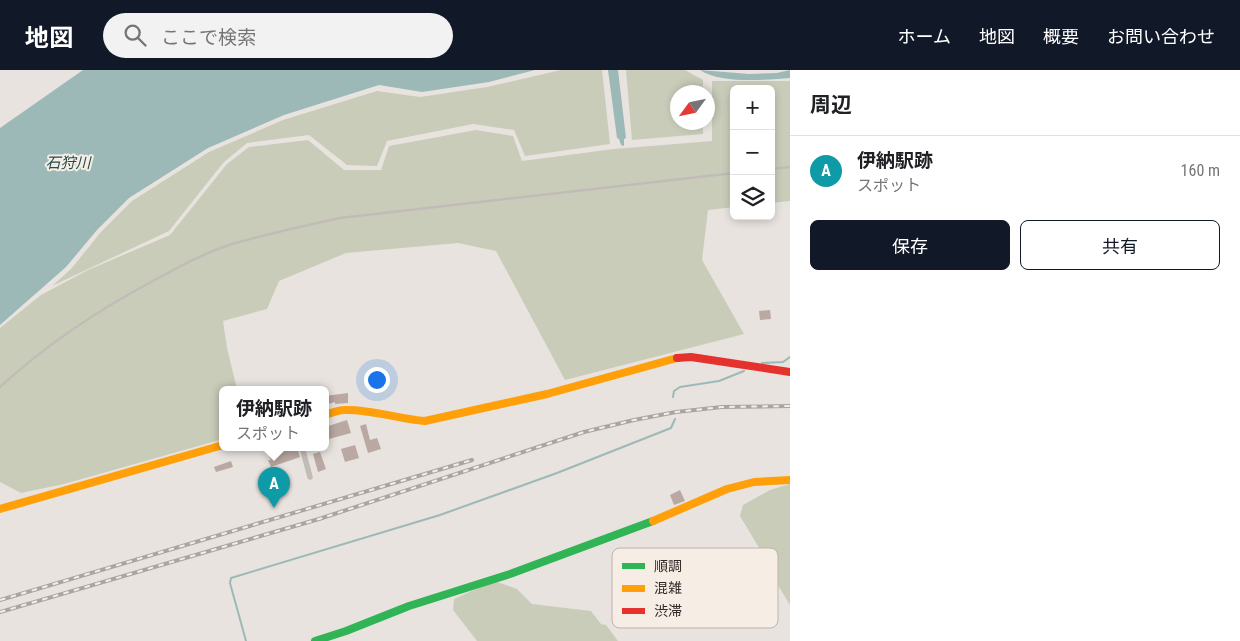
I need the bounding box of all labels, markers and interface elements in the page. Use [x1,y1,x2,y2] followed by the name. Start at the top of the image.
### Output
[103,13,453,58] search box
[121,21,149,49] icon: search
[25,24,73,52] text: 地図
[161,26,256,49] text: ここで検索
[898,26,951,47] text: ホーム
[979,26,1015,47] text: 地図
[1043,26,1079,47] text: 概要
[1107,26,1215,47] text: お問い合わせ
[670,85,715,130] north arrow
[730,85,775,220] map controls
[730,85,775,130] button: +
[810,93,852,117] text: 周辺
[730,130,775,175] button: −
[857,149,933,172] text: 伊納駅跡
[45,154,92,172] water label: 石狩川
[821,161,831,180] text: A
[1181,161,1220,180] text: 160 m
[730,175,775,220] button: layers
[857,176,921,195] text: スポット
[810,220,1010,270] button: 保存
[1020,220,1220,270] button: 共有
[364,367,390,393] your location
[219,386,329,451] popup
[236,397,312,420] text: 伊納駅跡
[236,424,300,443] text: スポット
[258,467,290,508] pin: A
[612,548,778,628] legend
[654,558,682,574] text: 順調
[654,580,682,596] text: 混雑
[654,603,682,619] text: 渋滞

